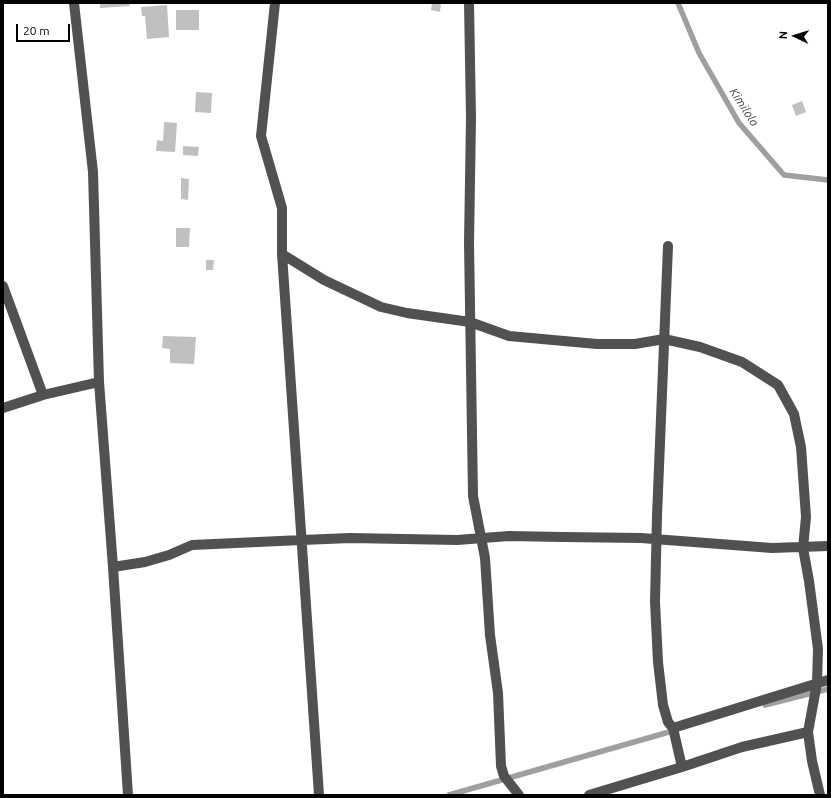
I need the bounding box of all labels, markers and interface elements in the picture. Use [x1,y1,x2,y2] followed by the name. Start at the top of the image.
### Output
[18,16,72,42] scale bar
[775,16,815,56] north arrow
[23,24,50,37] text: 20 m
[777,31,789,40] text: N
[726,85,762,129] water label: Kimilolo

